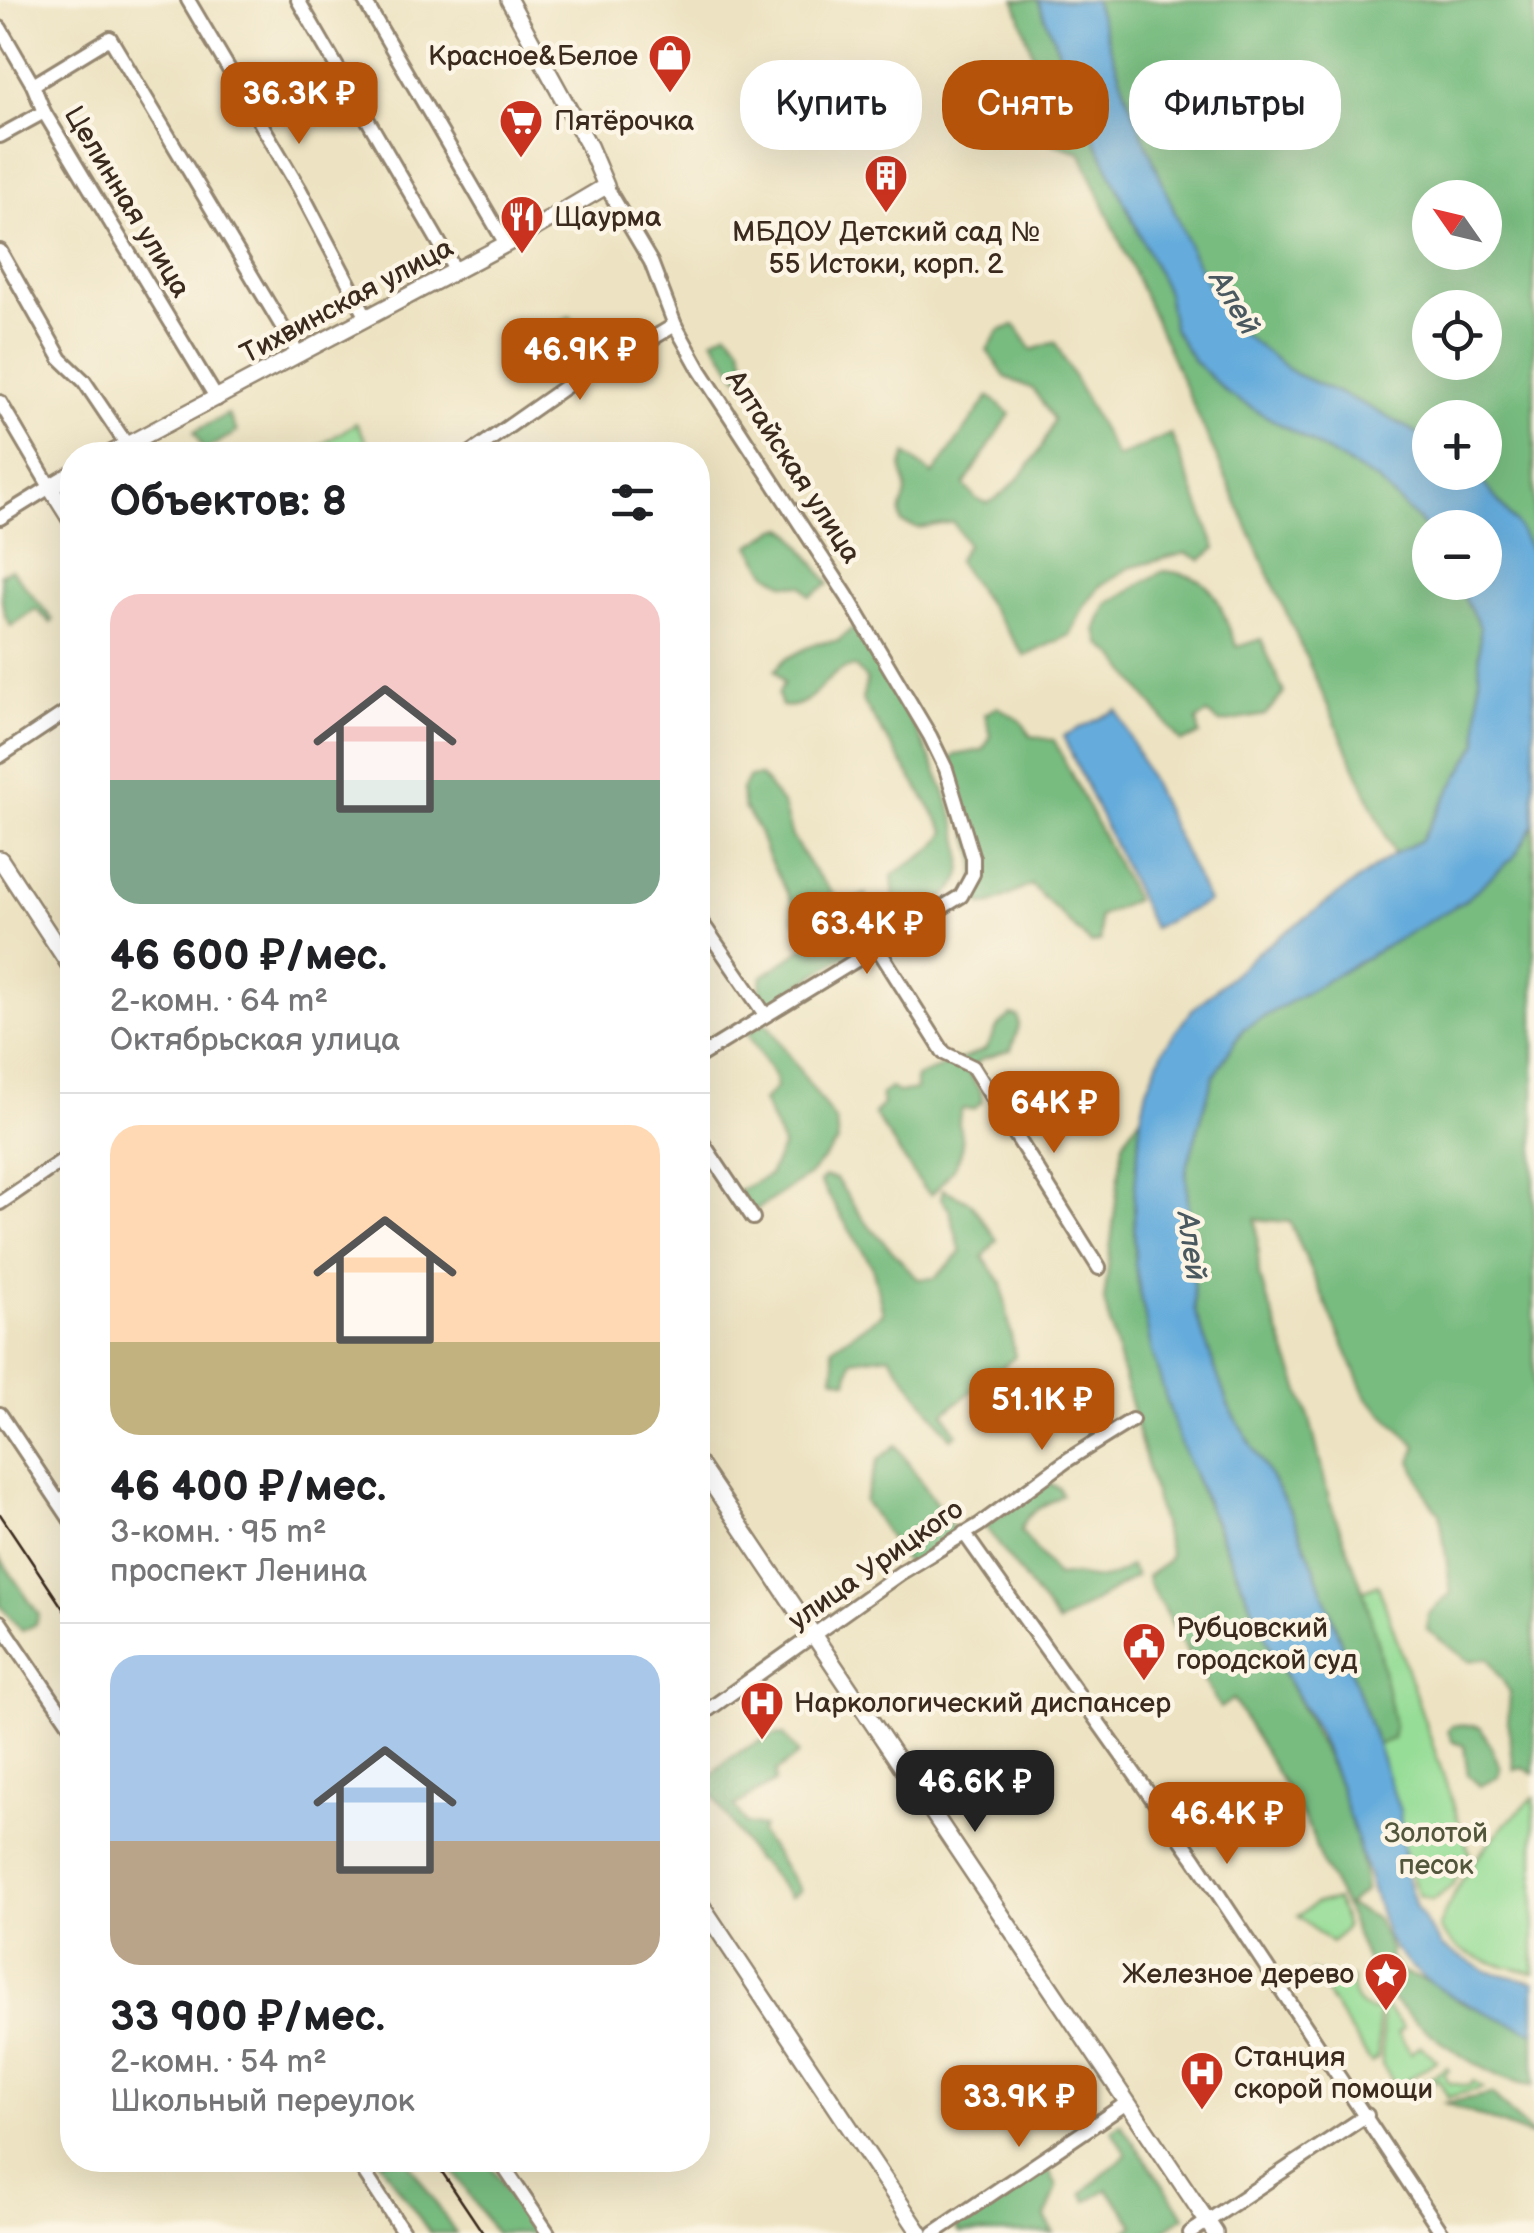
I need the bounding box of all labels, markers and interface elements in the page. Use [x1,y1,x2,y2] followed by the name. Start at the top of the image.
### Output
[647,33,693,94] shop icon: Красное&Белое
[428,40,638,73] place label: Красное&Белое
[740,60,922,150] chip: Купить
[942,60,1109,150] chip: Снять
[1129,60,1341,150] chip: Фильтры
[207,62,391,147] pin: 36.3K ₽
[243,75,355,114] text: 36.3K ₽
[498,98,544,159] supermarket icon: Пятёрочка
[57,100,197,304] street label: Целинная улица
[554,105,695,138] place label: Пятёрочка
[863,153,909,214] building icon: МБДОУ Детский сад № 55 Истоки, корп. 2
[1412,180,1502,270] north arrow
[1412,180,1502,600] map controls
[499,194,545,255] restaurant icon: Щаурма
[554,201,662,234] place label: Щаурма
[732,216,1040,281] place label: МБДОУ Детский сад № 55 Истоки, корп. 2
[235,231,459,371] street label: Тихвинская улица
[1200,262,1267,342] water label: Алей
[1412,290,1502,380] button: locate
[488,318,672,403] pin: 46.9K ₽
[523,331,637,370] text: 46.9K ₽
[718,364,868,570] street label: Алтайская улица
[1412,400,1502,490] button: +
[605,475,660,530] icon: filters
[110,477,347,528] text: Объектов: 8
[1412,510,1502,600] button: −
[295,659,475,839] icon: home
[775,892,959,977] pin: 63.4K ₽
[811,905,924,944] text: 63.4K ₽
[110,931,387,982] text: 46 600 ₽/мес.
[110,982,328,1021] text: 2-комн. · 64 m²
[110,1021,400,1060] text: Октябрьская улица
[984,1071,1124,1156] pin: 64K ₽
[1010,1084,1098,1123] text: 64K ₽
[295,1190,475,1370] icon: home
[1168,1207,1214,1283] water label: Алей
[950,1368,1134,1453] pin: 51.1K ₽
[991,1381,1093,1420] text: 51.1K ₽
[110,1462,386,1513] text: 46 400 ₽/мес.
[783,1493,969,1637] street label: улица Урицкого
[110,1513,327,1552] text: 3-комн. · 95 m²
[110,1552,367,1591] text: проспект Ленина
[1176,1612,1358,1677] place label: Рубцовский городской суд
[1121,1621,1167,1682] public building icon: Рубцовский городской суд
[739,1680,785,1741] hospital icon: Наркологический диспансер
[794,1687,1171,1720] place label: Наркологический диспансер
[295,1720,475,1900] icon: home
[883,1750,1067,1835] pin: 46.6K ₽
[918,1763,1032,1802] text: 46.6K ₽
[1135,1782,1319,1867] pin: 46.4K ₽
[1170,1795,1284,1834] text: 46.4K ₽
[1384,1817,1488,1882] park label: Золотой песок
[1363,1951,1409,2012] place icon: Железное дерево
[1122,1958,1354,1991] place label: Железное дерево
[110,1992,385,2043] text: 33 900 ₽/мес.
[1234,2041,1433,2106] place label: Станция скорой помощи
[110,2043,327,2082] text: 2-комн. · 54 m²
[1179,2050,1225,2111] hospital icon: Станция скорой помощи
[927,2065,1111,2150] pin: 33.9K ₽
[963,2078,1075,2117] text: 33.9K ₽
[110,2082,415,2121] text: Школьный переулок

